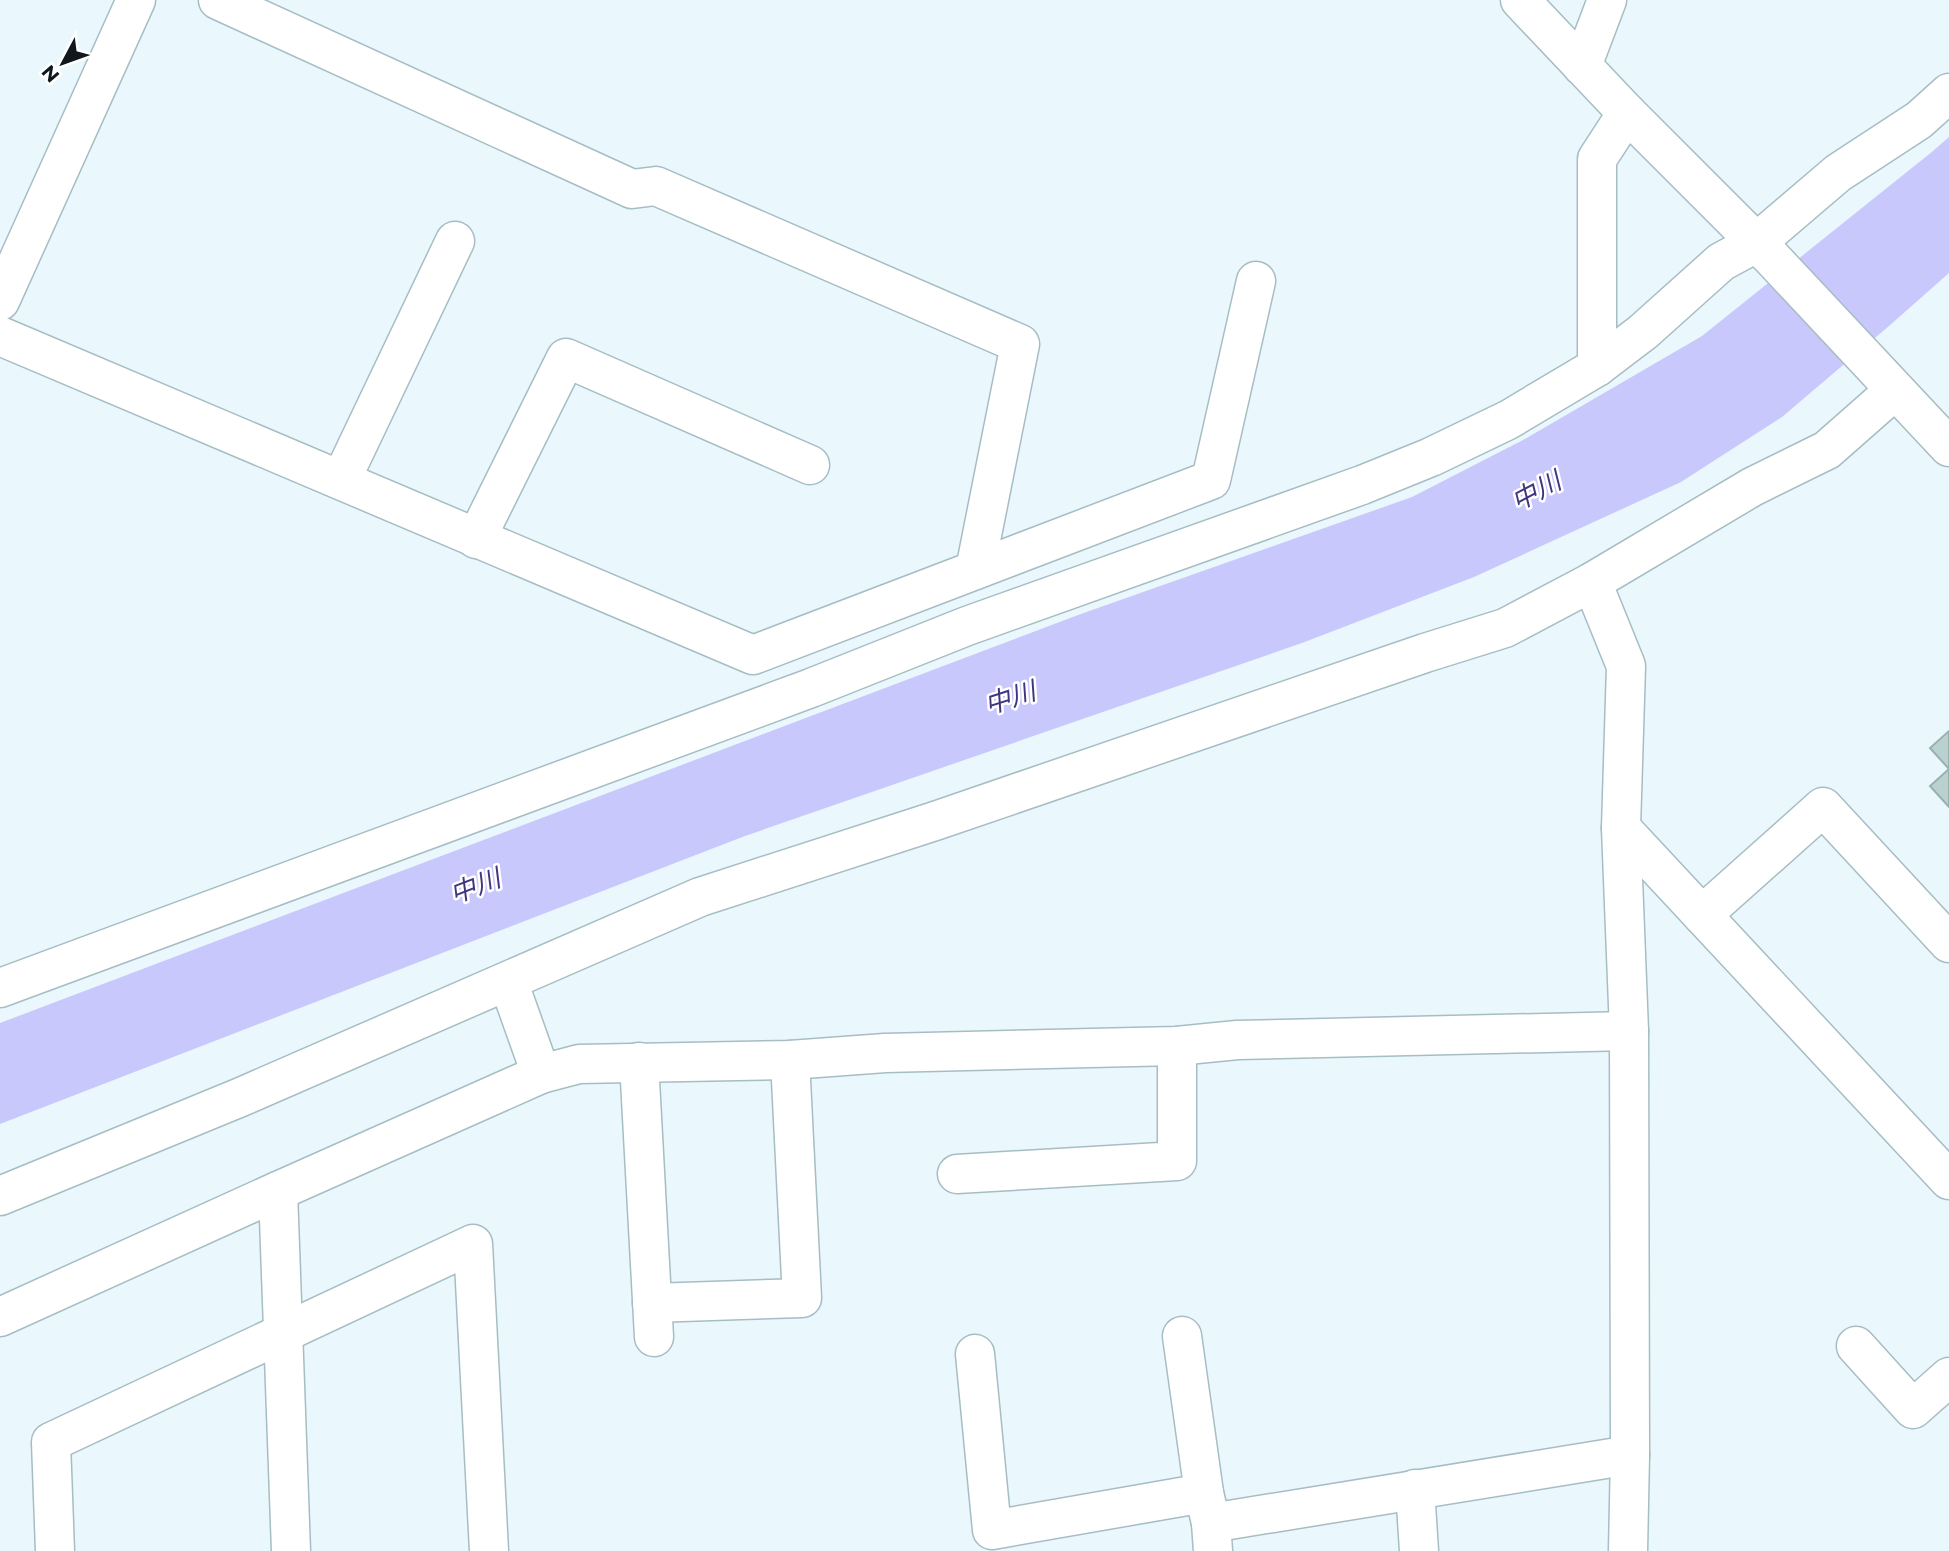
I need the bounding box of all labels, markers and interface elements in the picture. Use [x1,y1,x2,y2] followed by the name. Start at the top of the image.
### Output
[28,28,98,98] north arrow
[37,60,64,87] text: N
[1506,463,1569,517] water label: 中川
[980,674,1043,721] water label: 中川
[445,861,508,910] water label: 中川

